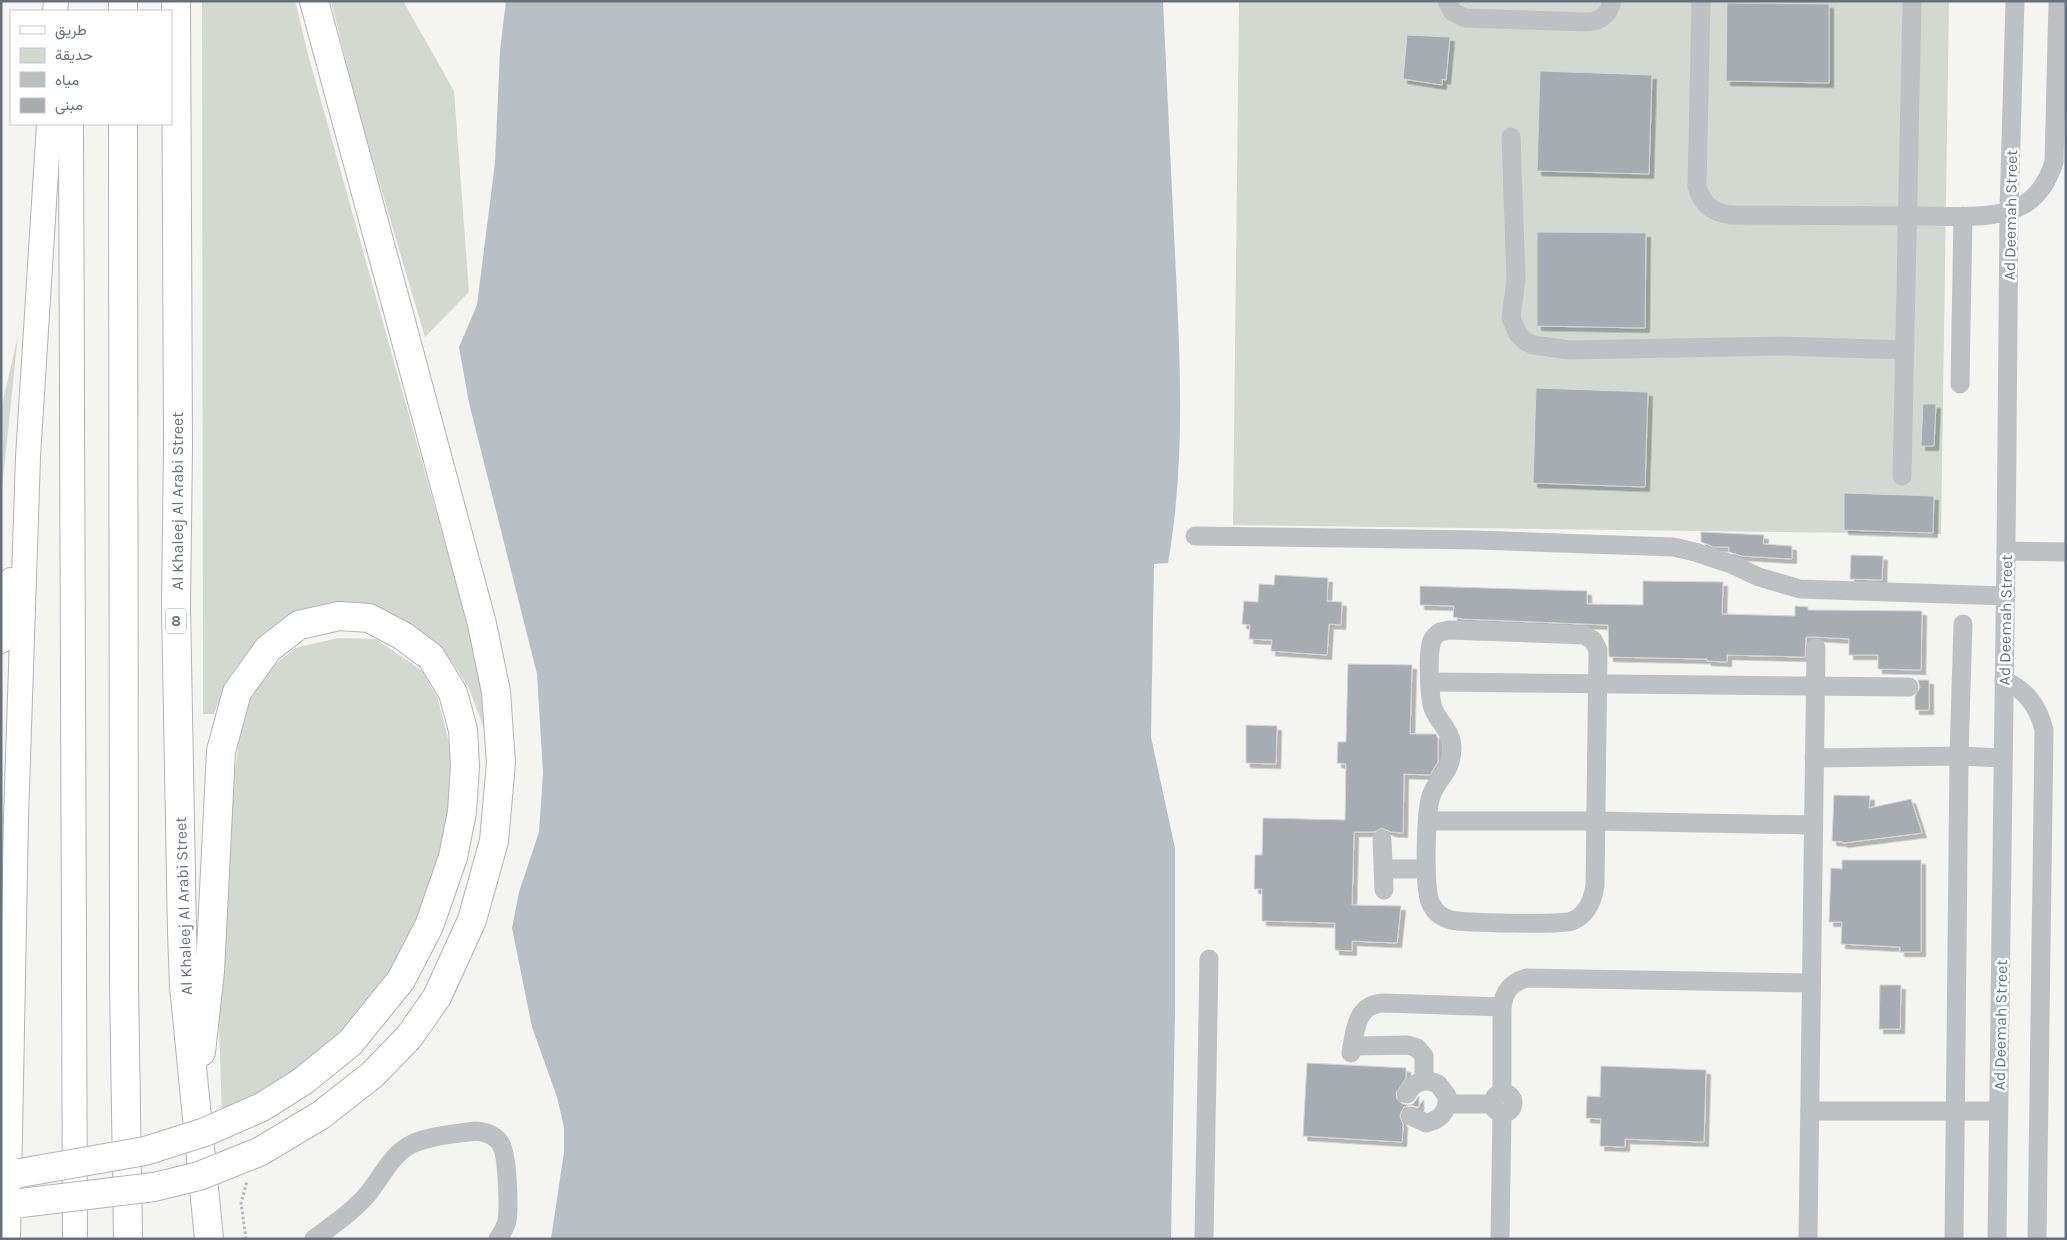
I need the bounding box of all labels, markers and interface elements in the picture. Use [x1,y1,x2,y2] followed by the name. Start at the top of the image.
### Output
[10,10,172,125] legend
[55,21,87,40] text: طريق
[55,46,93,64] text: حديقة
[55,71,79,89] text: مياه
[55,96,83,115] text: مبنى
[2000,150,2021,280] street label: Ad Deemah Street
[168,412,187,590] street label: Al Khaleej Al Arabi Street
[1995,555,2016,685] street label: Ad Deemah Street
[166,608,186,634] road number: 8
[171,816,196,996] street label: Al Khaleej Al Arabi Street
[1990,960,2011,1090] street label: Ad Deemah Street

